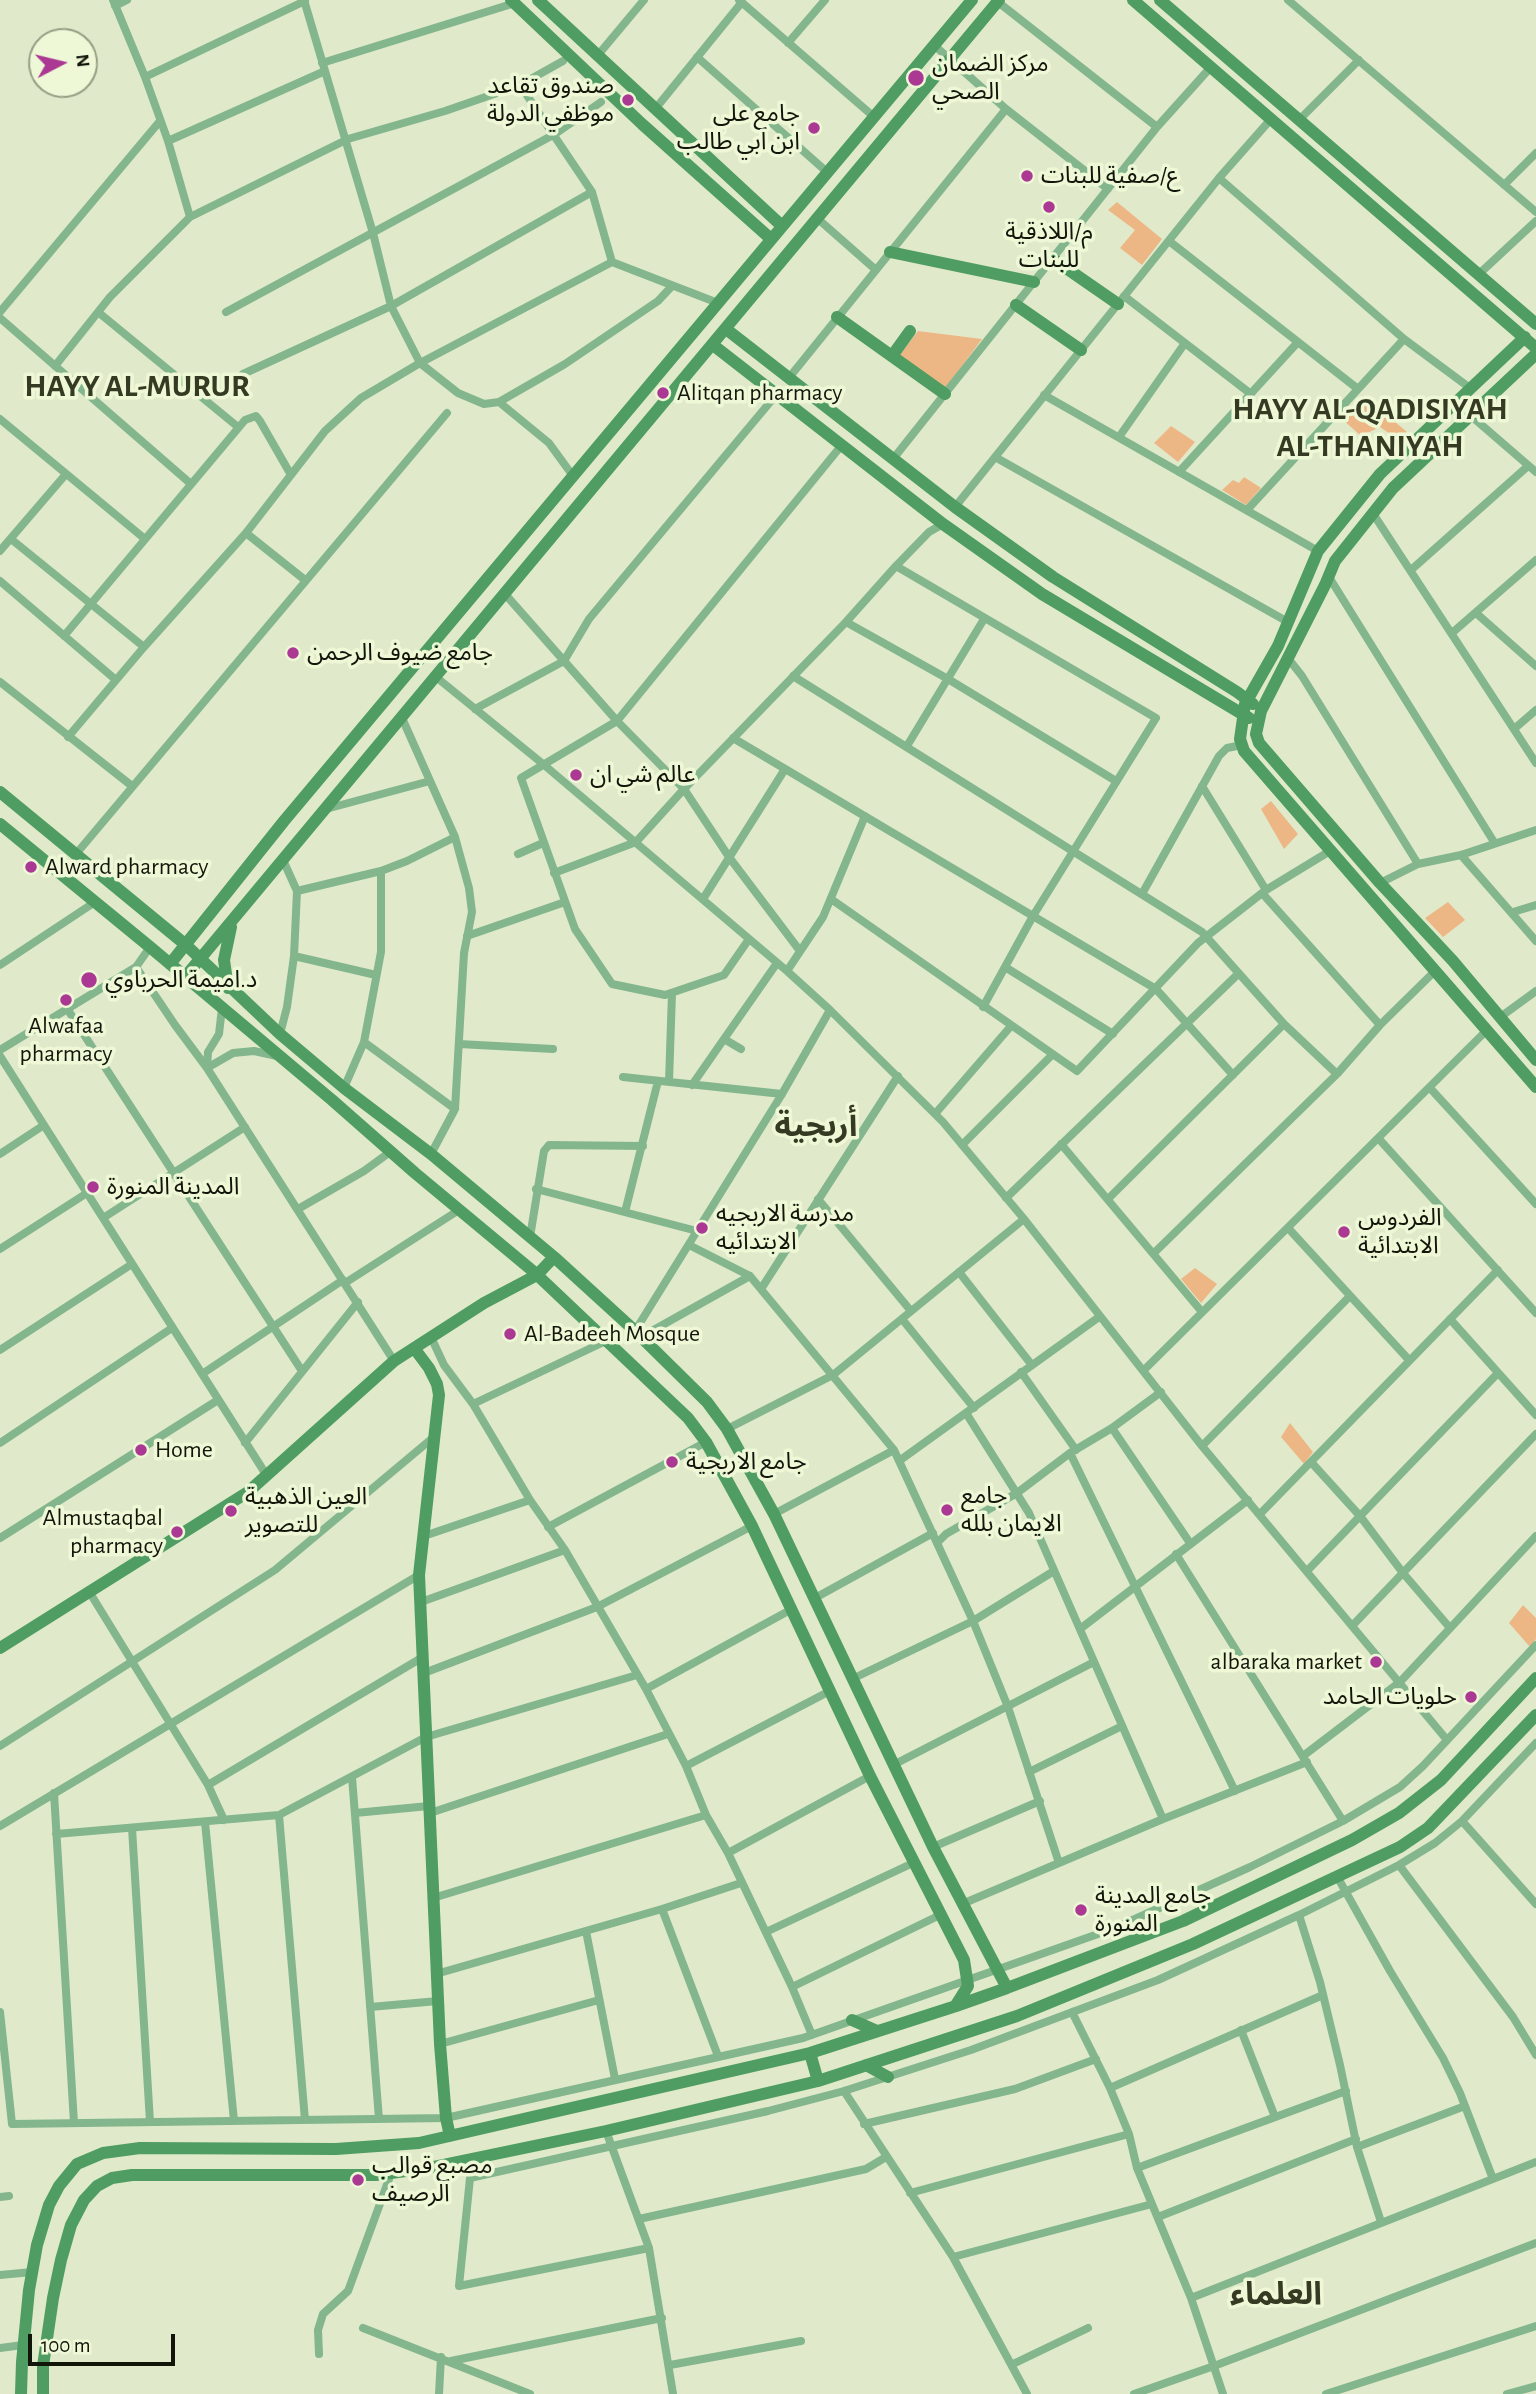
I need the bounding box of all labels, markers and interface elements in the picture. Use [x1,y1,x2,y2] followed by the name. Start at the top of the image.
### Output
[28,28,98,98] north arrow
[932,50,1049,106] place label: مركز الضمان الصحي
[72,53,93,68] text: N
[906,68,926,88] marker: مركز الضمان الصحي
[487,72,614,128] place label: صندوق تقاعد موظفي الدولة
[620,92,636,108] marker: صندوق تقاعد موظفي الدولة
[677,100,800,156] place label: جامع علي ابن ابي طالب
[806,120,822,136] marker: جامع علي ابن ابي طالب
[1041,162,1179,190] place label: ع/صفية للبنات
[1019,168,1035,184] marker: ع/صفية للبنات
[1041,199,1057,215] marker: م/اللاذقية للبنات
[1005,218,1093,274] place label: م/اللاذقية للبنات
[13,367,261,405] district label: HAYY AL-MURUR
[677,379,842,407] place label: Alitqan pharmacy
[655,385,671,401] marker: Alitqan pharmacy
[1217,390,1523,465] district label: HAYY AL-QADISIYAH AL-THANIYAH
[307,639,493,667] place label: جامع ضيوف الرحمن
[285,645,301,661] marker: جامع ضيوف الرحمن
[590,761,695,789] place label: عالم شي ان
[568,767,584,783] marker: عالم شي ان
[45,853,209,881] place label: Alward pharmacy
[23,859,39,875] marker: Alward pharmacy
[105,966,257,994] place label: د.اميمة الحرباوي
[79,970,99,990] marker: د.اميمة الحرباوي
[58,992,74,1008] marker: Alwafaa pharmacy
[19,1012,113,1068] place label: Alwafaa pharmacy
[775,1107,857,1145] district label: أربجية
[107,1173,240,1201] place label: المدينة المنورة
[85,1179,101,1195] marker: المدينة المنورة
[716,1200,854,1256] place label: مدرسة الاربجيه الابتدائيه
[1358,1204,1442,1260] place label: الفردوس الابتدائية
[694,1220,710,1236] marker: مدرسة الاربجيه الابتدائيه
[1336,1224,1352,1240] marker: الفردوس الابتدائية
[524,1320,700,1348] place label: Al-Badeeh Mosque
[502,1326,518,1342] marker: Al-Badeeh Mosque
[155,1436,213,1464] place label: Home
[133,1442,149,1458] marker: Home
[686,1448,807,1476] place label: جامع الاربجية
[664,1454,680,1470] marker: جامع الاربجية
[961,1482,1062,1538] place label: جامع الايمان بلله
[245,1483,367,1539] place label: العين الذهبية للتصوير
[939,1502,955,1518] marker: جامع الايمان بلله
[223,1503,239,1519] marker: العين الذهبية للتصوير
[43,1504,163,1560] place label: Almustaqbal pharmacy
[169,1524,185,1540] marker: Almustaqbal pharmacy
[1211,1648,1362,1676] place label: albaraka market
[1368,1654,1384,1670] marker: albaraka market
[1323,1683,1457,1711] place label: حلويات الحامد
[1463,1689,1479,1705] marker: حلويات الحامد
[1095,1882,1211,1938] place label: جامع المدينة المنورة
[1073,1902,1089,1918] marker: جامع المدينة المنورة
[372,2152,493,2208] place label: مصبع قوالب الرصيف
[350,2172,366,2188] marker: مصبع قوالب الرصيف
[1230,2275,1322,2313] district label: العلماء
[32,2320,178,2364] scale bar
[41,2335,91,2356] text: 100 m

